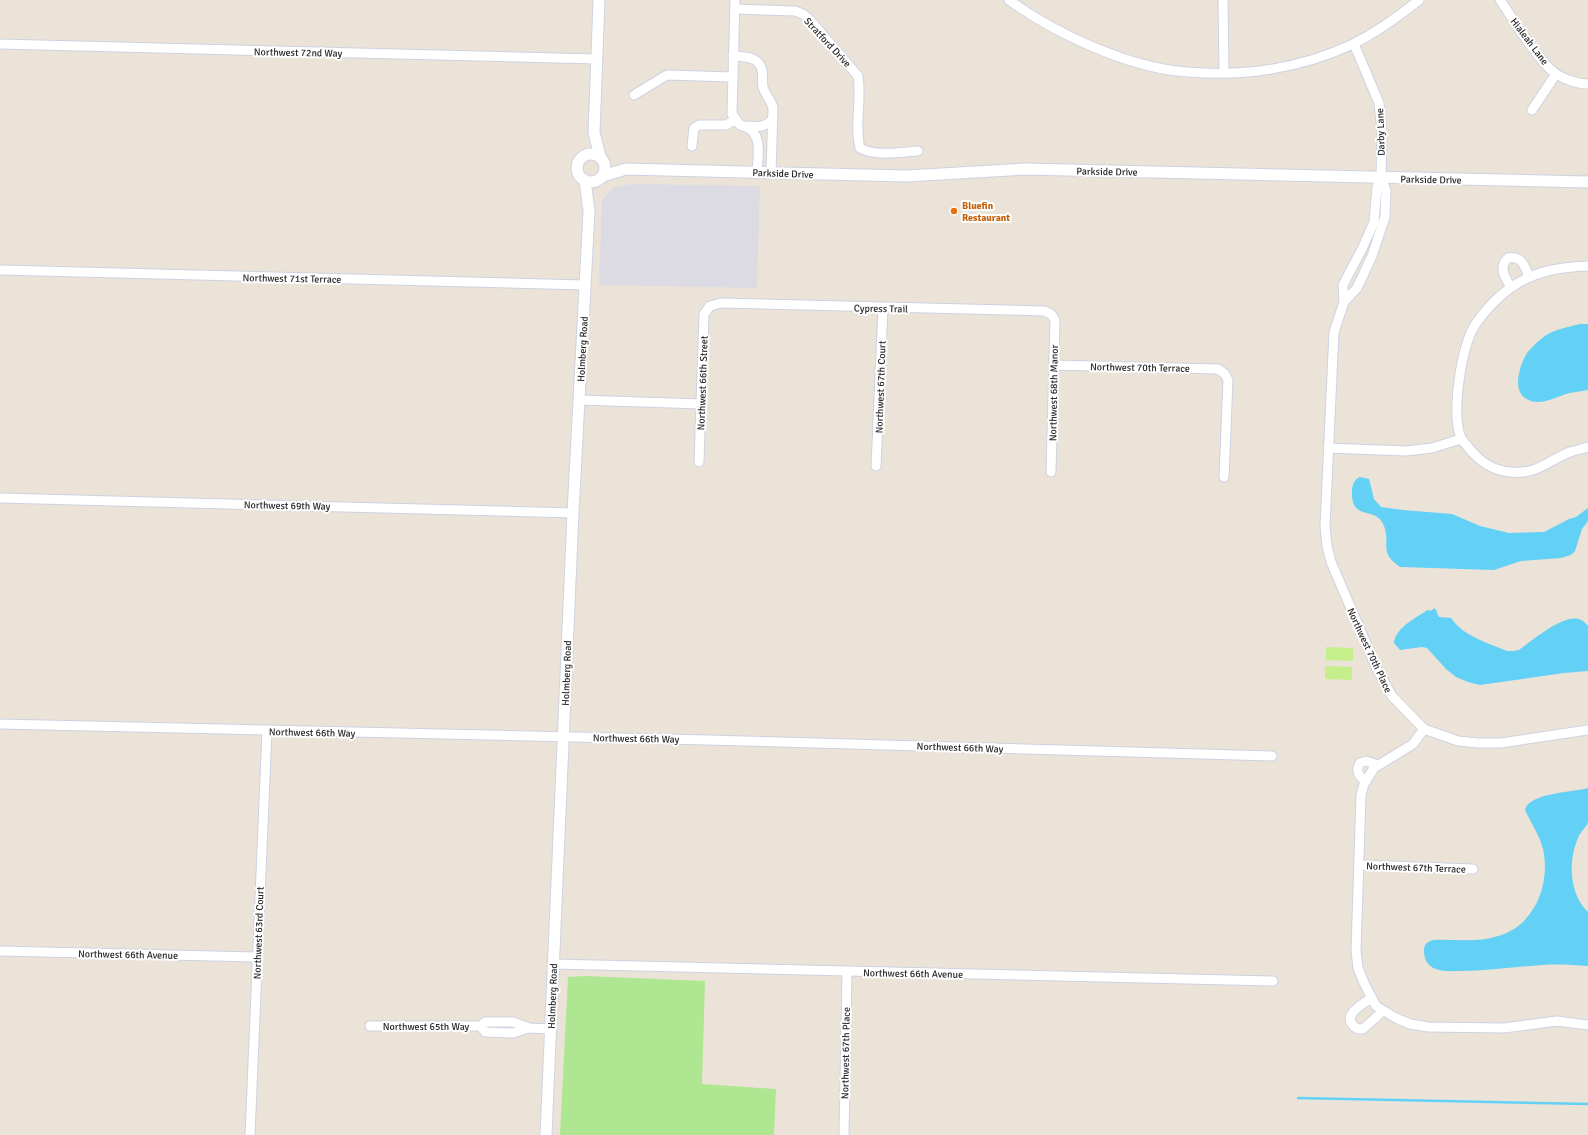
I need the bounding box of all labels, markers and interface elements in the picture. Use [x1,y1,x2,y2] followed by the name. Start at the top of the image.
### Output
[801,15,853,70] street label: Stratford Drive
[1508,16,1551,67] street label: Hialeah Lane
[254,46,343,60] street label: Northwest 72nd Way
[1374,108,1388,156] street label: Darby Lane
[1076,165,1138,179] street label: Parkside Drive
[752,167,814,181] street label: Parkside Drive
[1400,173,1462,187] street label: Parkside Drive
[962,200,1010,224] place label: Bluefin Restaurant
[949,206,959,216] marker: Bluefin Restaurant
[242,272,341,286] street label: Northwest 71st Terrace
[854,303,908,315] street label: Cypress Trail
[575,316,591,382] street label: Holmberg Road
[695,335,711,431] street label: Northwest 66th Street
[873,340,889,434] street label: Northwest 67th Court
[1047,344,1061,441] street label: Northwest 68th Manor
[1090,361,1190,375] street label: Northwest 70th Terrace
[244,499,331,513] street label: Northwest 69th Way
[1344,606,1394,695] street label: Northwest 70th Place
[560,640,574,706] street label: Holmberg Road
[269,726,356,740] street label: Northwest 66th Way
[593,732,680,746] street label: Northwest 66th Way
[917,740,1004,756] street label: Northwest 66th Way
[1366,860,1466,876] street label: Northwest 67th Terrace
[251,886,267,980] street label: Northwest 63rd Court
[78,948,178,962] street label: Northwest 66th Avenue
[546,963,560,1029] street label: Holmberg Road
[863,967,963,981] street label: Northwest 66th Avenue
[839,1007,853,1099] street label: Northwest 67th Place
[383,1021,470,1033] street label: Northwest 65th Way

